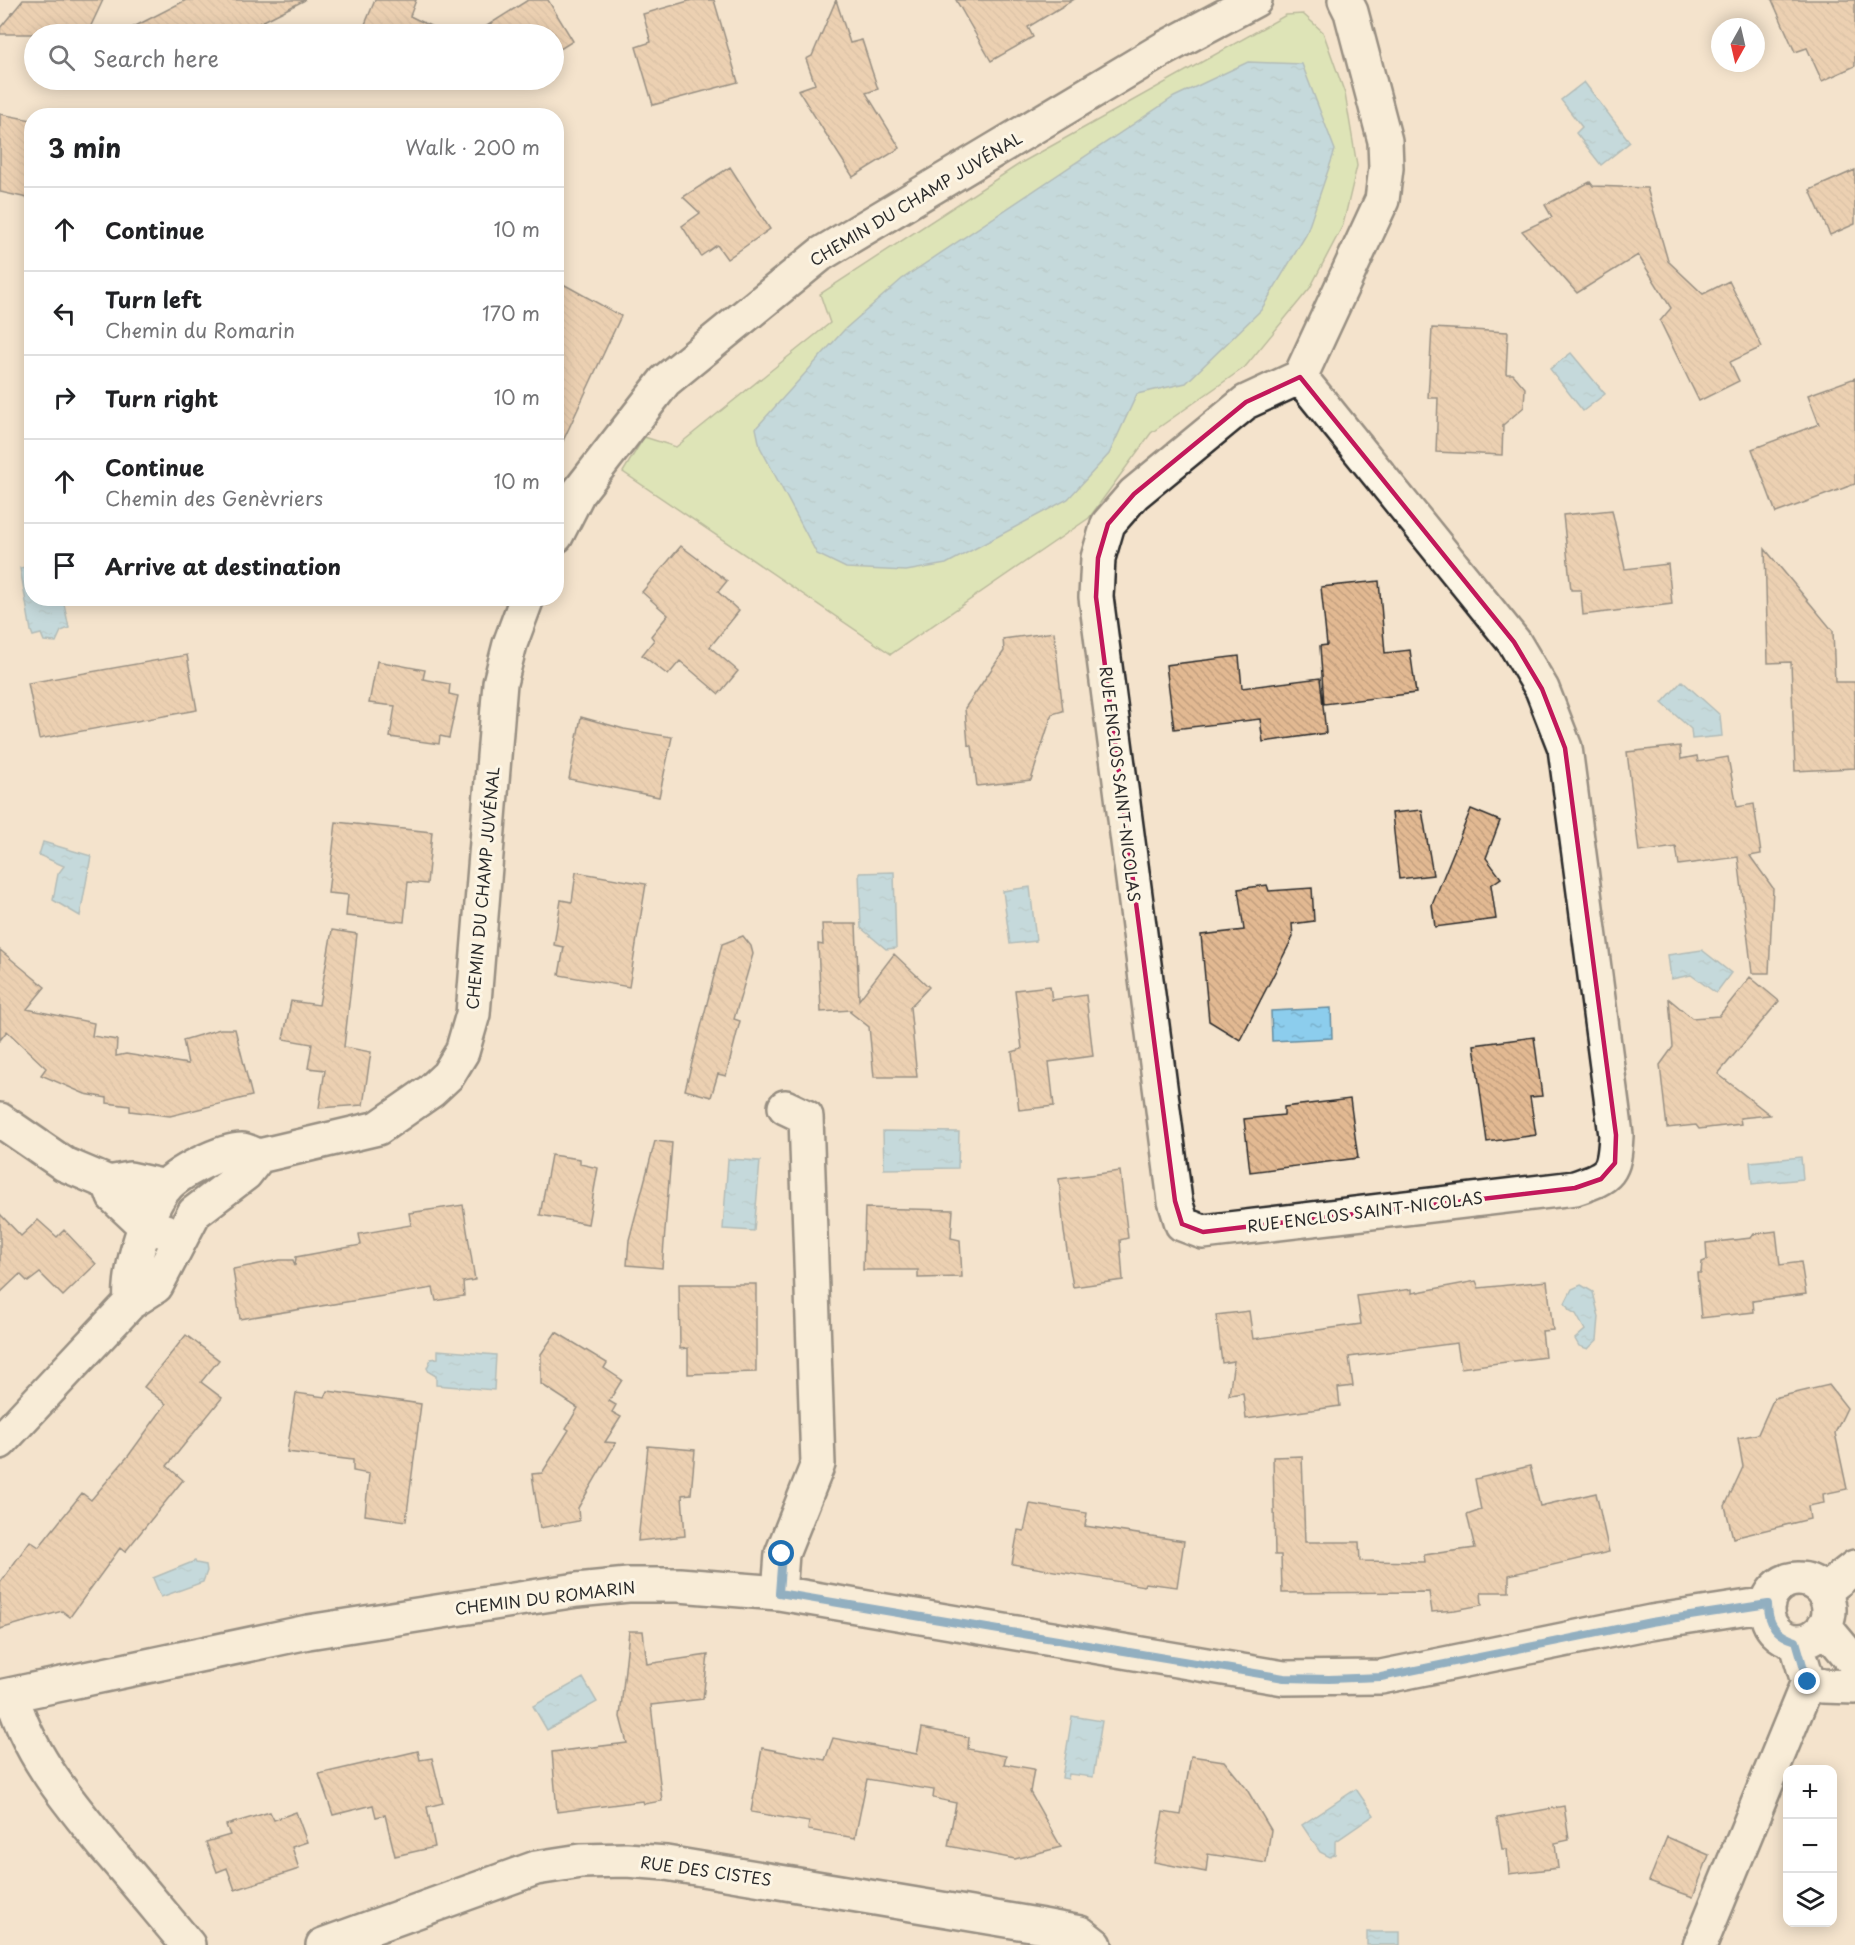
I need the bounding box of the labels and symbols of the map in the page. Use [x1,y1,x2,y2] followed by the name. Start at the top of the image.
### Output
[1711,18,1765,72] north arrow
[805,125,1026,271] street label: CHEMIN DU CHAMP JUVÉNAL
[1095,665,1147,903] street label: RUE ENCLOS SAINT-NICOLAS
[459,765,505,1010] street label: CHEMIN DU CHAMP JUVÉNAL
[1246,1185,1484,1237] street label: RUE ENCLOS SAINT-NICOLAS
[768,1540,794,1566] route start
[453,1574,636,1620] street label: CHEMIN DU ROMARIN
[1794,1668,1820,1694] route end
[639,1849,773,1891] street label: RUE DES CISTES

